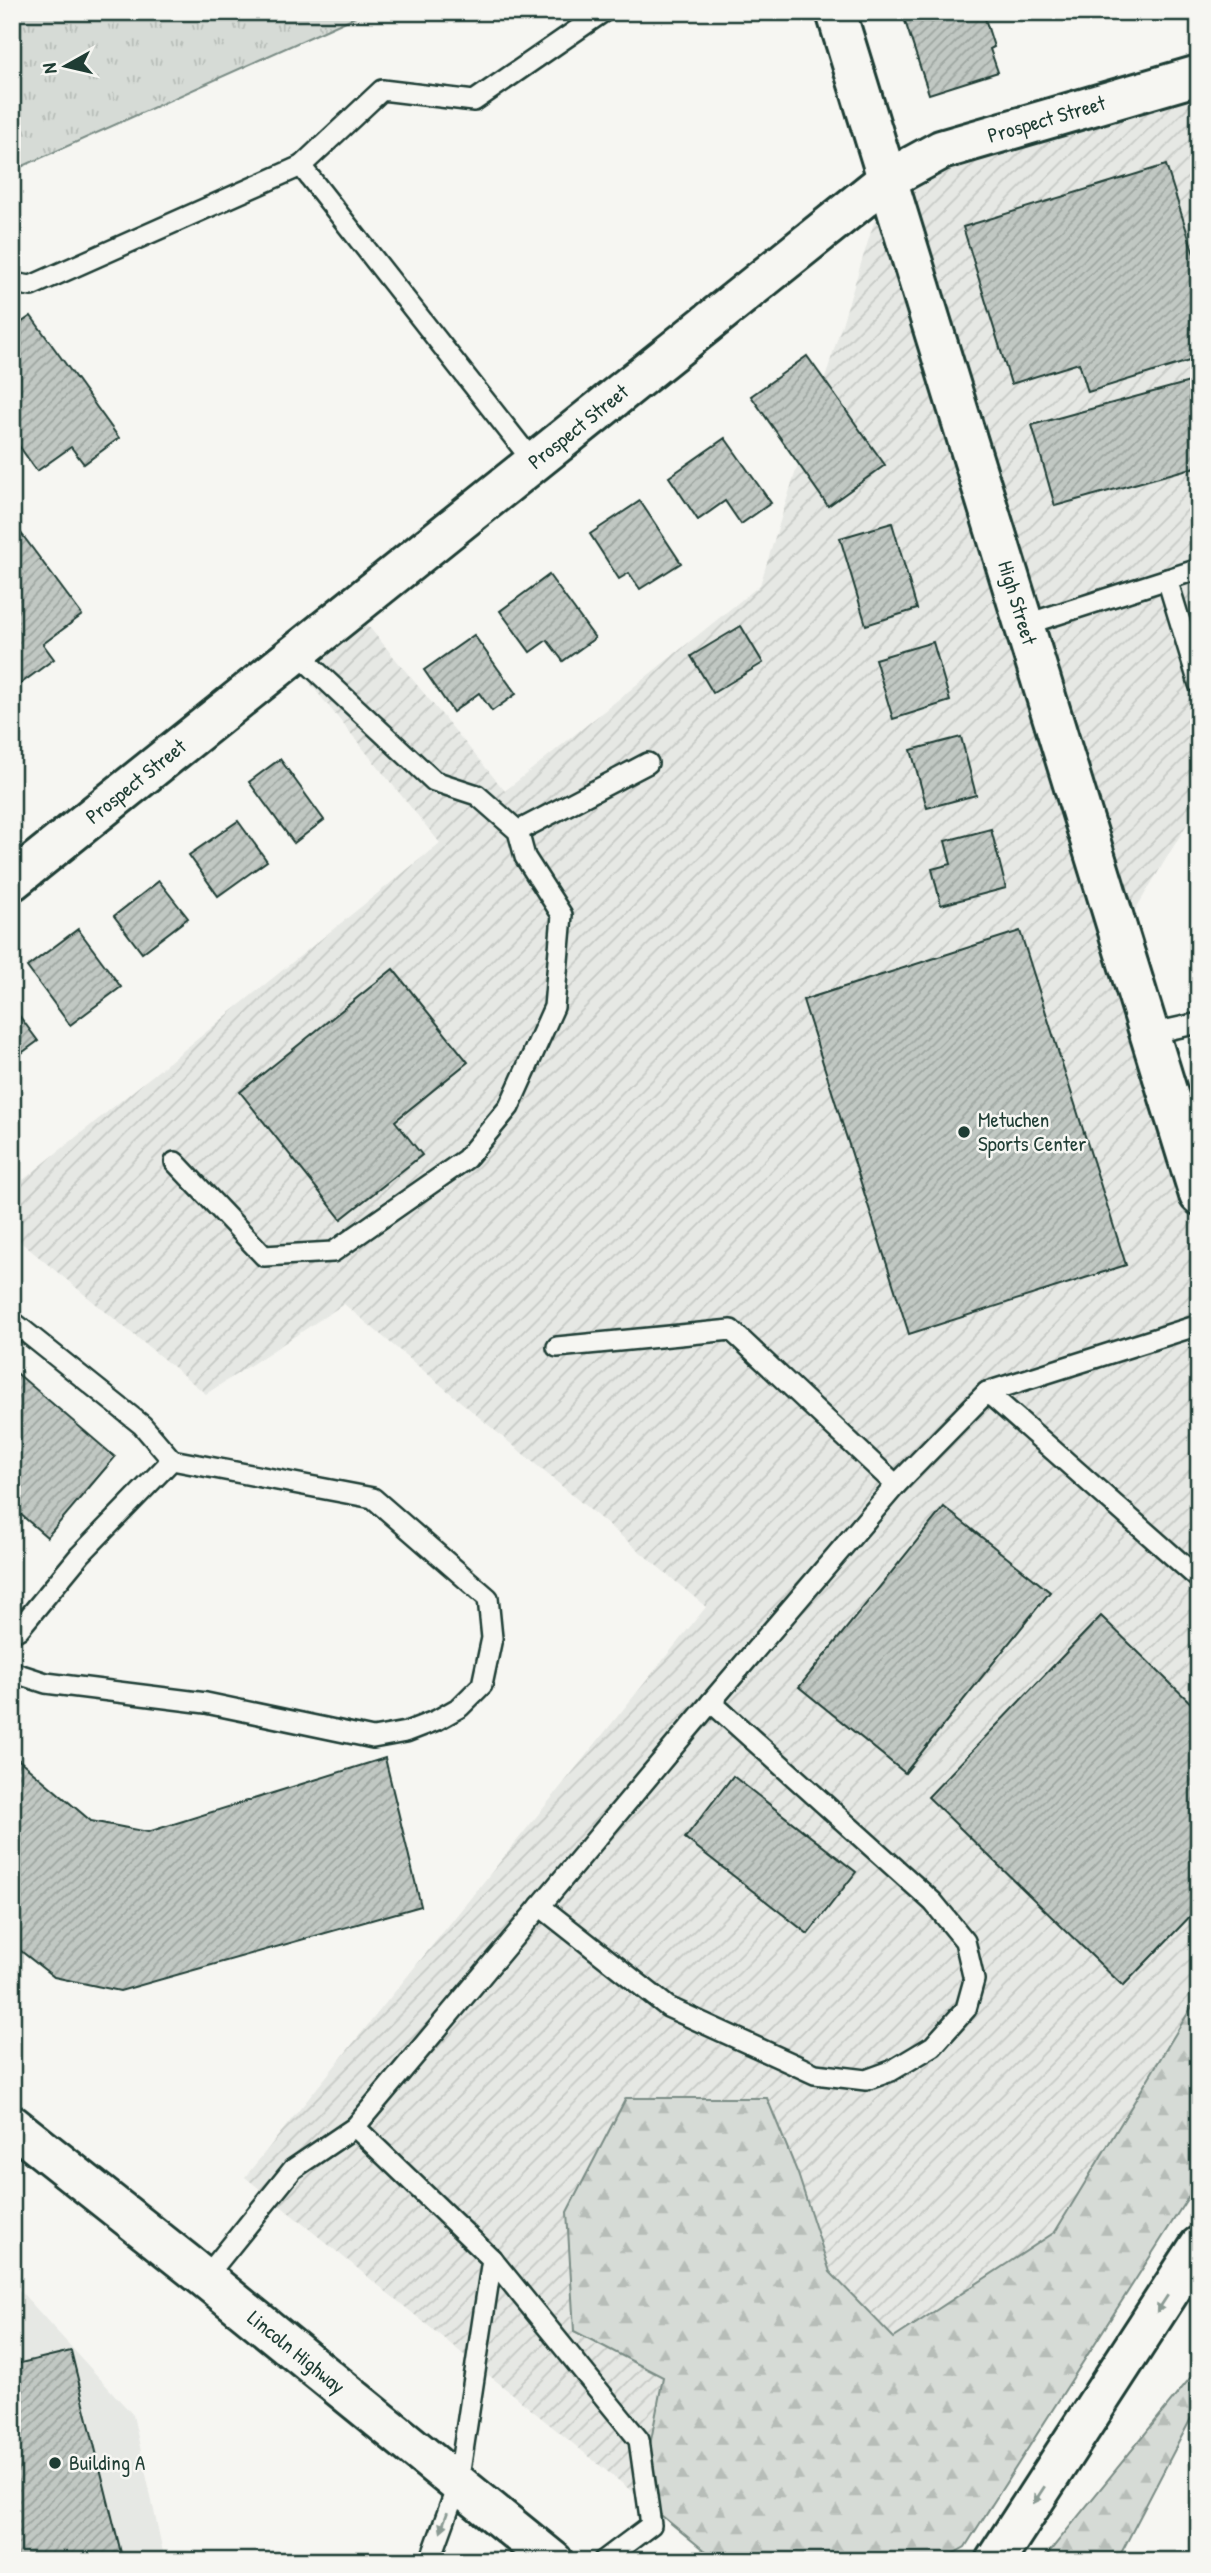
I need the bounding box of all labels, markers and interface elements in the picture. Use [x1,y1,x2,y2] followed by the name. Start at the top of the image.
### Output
[32,32,102,102] north arrow
[36,62,63,75] text: N
[984,88,1109,150] street label: Prospect Street
[522,377,635,476] street label: Prospect Street
[991,557,1045,649] street label: High Street
[79,731,193,830] street label: Prospect Street
[978,1105,1086,1158] place label: Metuchen Sports Center
[956,1124,972,1140] marker: Metuchen Sports Center
[1155,2294,1168,2314] one-way arrow
[242,2303,352,2400] street label: Lincoln Highway
[69,2448,145,2477] place label: Building A
[47,2455,63,2471] marker: Building A
[1032,2486,1045,2505] one-way arrow
[438,2512,449,2533] one-way arrow

